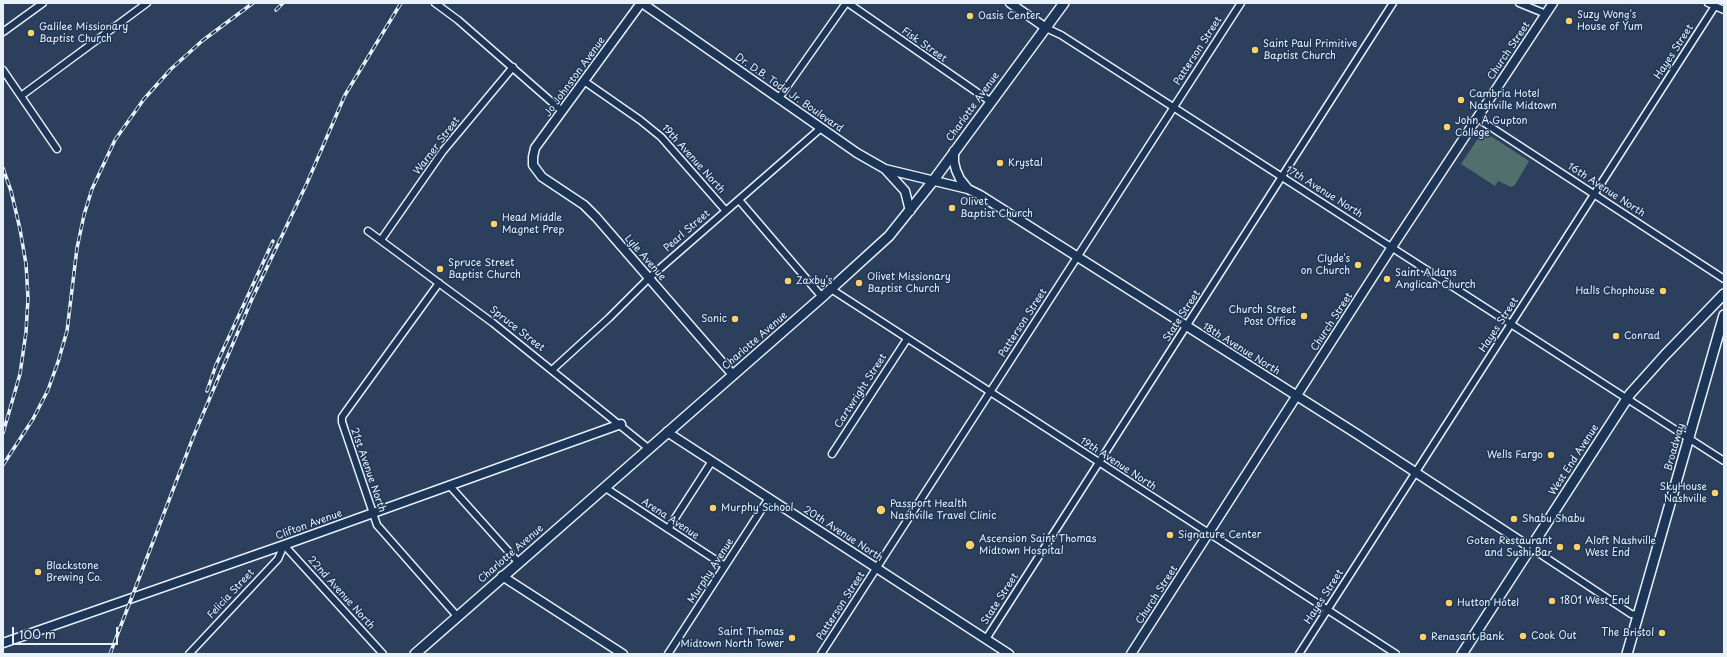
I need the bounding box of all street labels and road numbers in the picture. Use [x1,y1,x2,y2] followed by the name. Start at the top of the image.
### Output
[1171,15,1225,87] street label: Patterson Street
[1485,20,1533,82] street label: Church Street
[1652,22,1696,82] street label: Hayes Street
[899,25,949,65] street label: Fisk Street
[542,35,608,119] street label: Jo Johnston Avenue
[733,51,845,135] street label: Dr. D.B. Todd Jr. Boulevard
[944,70,1002,144] street label: Charlotte Avenue
[411,115,463,177] street label: Warner Street
[659,122,727,196] street label: 19th Avenue North
[1565,160,1647,220] street label: 16th Avenue North
[1283,163,1365,221] street label: 17th Avenue North
[661,208,713,254] street label: Pearl Street
[622,233,668,283] street label: Lyle Avenue
[996,287,1050,359] street label: Patterson Street
[1161,288,1203,344] street label: State Street
[1309,290,1355,354] street label: Church Street
[1477,295,1521,355] street label: Hayes Street
[487,304,547,354] street label: Spruce Street
[720,309,790,373] street label: Charlotte Avenue
[1200,320,1282,378] street label: 18th Avenue North
[832,351,890,431] street label: Cartwright Street
[1547,422,1601,498] street label: West End Avenue
[1663,422,1687,472] street label: Broadway
[348,426,388,514] street label: 21st Avenue North
[1078,435,1158,493] street label: 19th Avenue North
[639,496,701,542] street label: Arena Avenue
[801,504,885,564] street label: 20th Avenue North
[274,507,344,543] street label: Clifton Avenue
[476,522,546,586] street label: Charlotte Avenue
[685,536,737,606] street label: Murphy Avenue
[305,554,377,632] street label: 22nd Avenue North
[1134,563,1180,627] street label: Church Street
[205,567,257,621] street label: Felicia Street
[1302,567,1346,627] street label: Hayes Street
[814,570,868,642] street label: Patterson Street
[979,571,1021,627] street label: State Street

